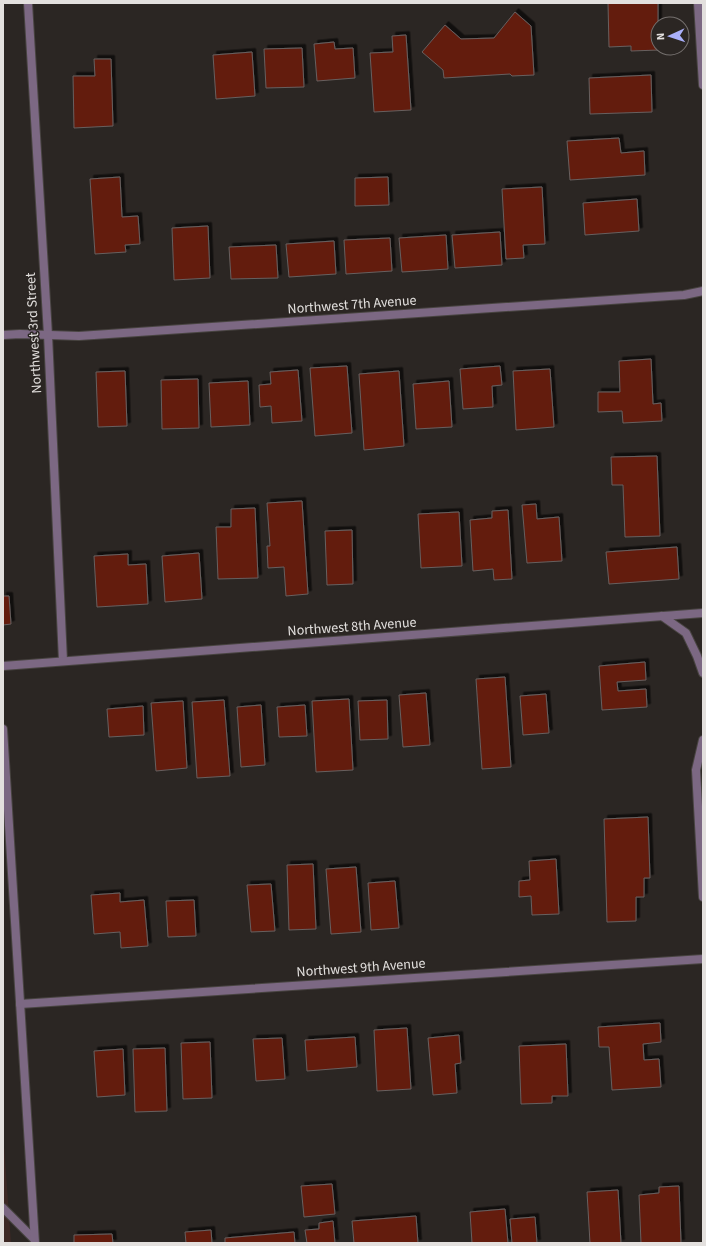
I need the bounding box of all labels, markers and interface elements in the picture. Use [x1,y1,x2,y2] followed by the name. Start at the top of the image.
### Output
[650,16,690,56] north arrow
[653,32,668,41] text: N
[21,272,47,394] street label: Northwest 3rd Street
[287,291,417,319] street label: Northwest 7th Avenue
[287,613,417,641] street label: Northwest 8th Avenue
[296,954,426,982] street label: Northwest 9th Avenue

